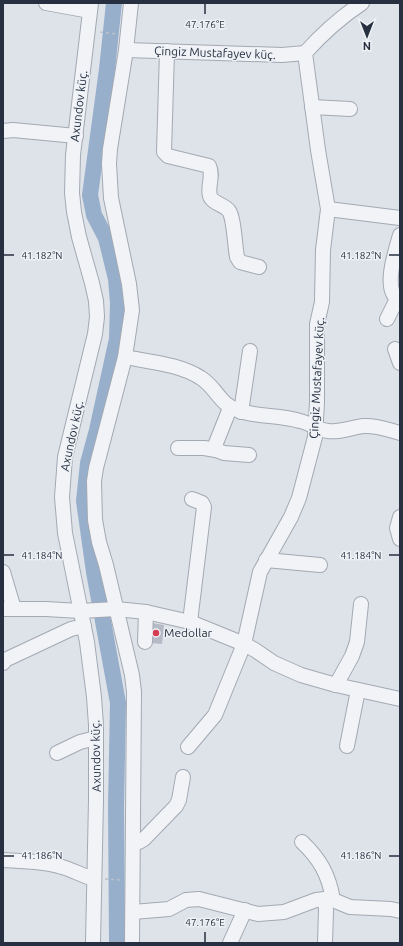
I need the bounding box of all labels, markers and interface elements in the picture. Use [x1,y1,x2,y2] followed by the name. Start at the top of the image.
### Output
[347,16,387,56] north arrow
[185,19,225,30] text: 47.176°E
[363,40,371,52] text: N
[154,44,276,61] street label: Çingiz Mustafayev küç.
[68,69,89,142] street label: Axundov küç.
[21,250,63,261] text: 41.182°N
[340,250,382,261] text: 41.182°N
[307,317,326,439] street label: Çingiz Mustafayev küç.
[58,399,85,472] street label: Axundov küç.
[21,550,63,561] text: 41.184°N
[340,550,382,561] text: 41.184°N
[164,626,213,639] place label: Medollar
[151,628,161,638] marker: Medollar
[88,720,103,792] street label: Axundov küç.
[21,850,63,861] text: 41.186°N
[340,850,382,861] text: 41.186°N
[185,917,225,928] text: 47.176°E

